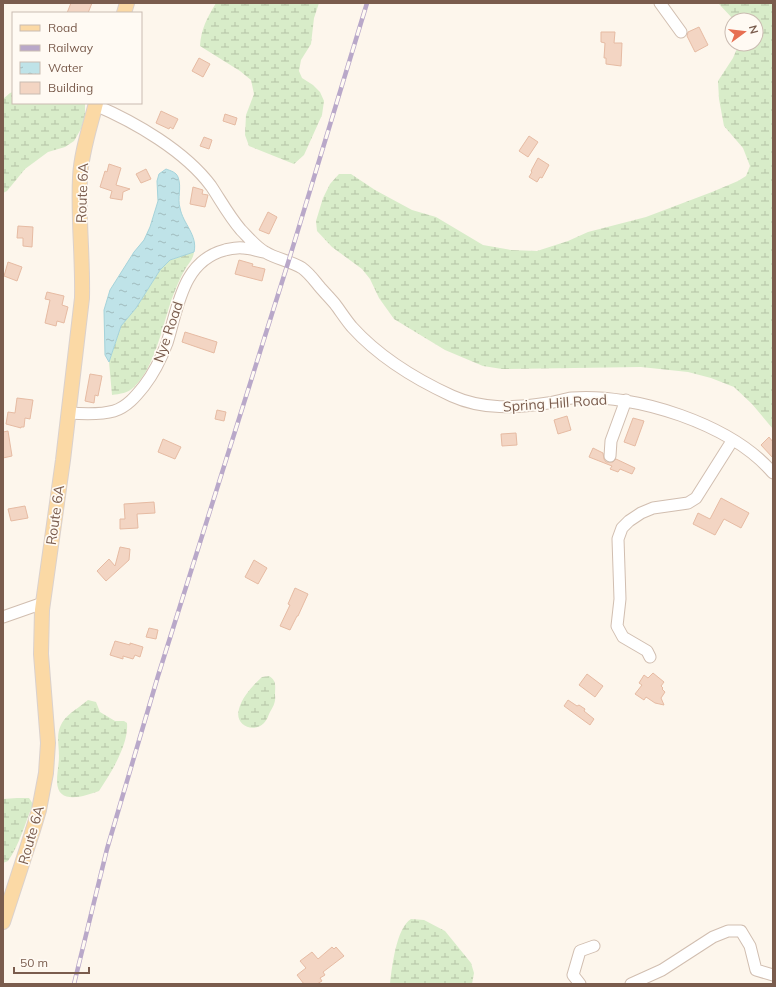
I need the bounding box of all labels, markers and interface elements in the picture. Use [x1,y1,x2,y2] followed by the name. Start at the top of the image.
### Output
[12,12,142,104] legend
[724,12,764,52] north arrow
[48,20,77,35] text: Road
[746,24,761,35] text: N
[48,40,94,55] text: Railway
[48,60,84,75] text: Water
[48,80,93,95] text: Building
[72,162,92,223] street label: Route 6A
[149,299,187,365] street label: Nye Road
[502,390,608,416] street label: Spring Hill Road
[42,483,68,546] street label: Route 6A
[14,803,48,867] street label: Route 6A
[14,949,89,975] scale bar
[20,955,48,970] text: 50 m

